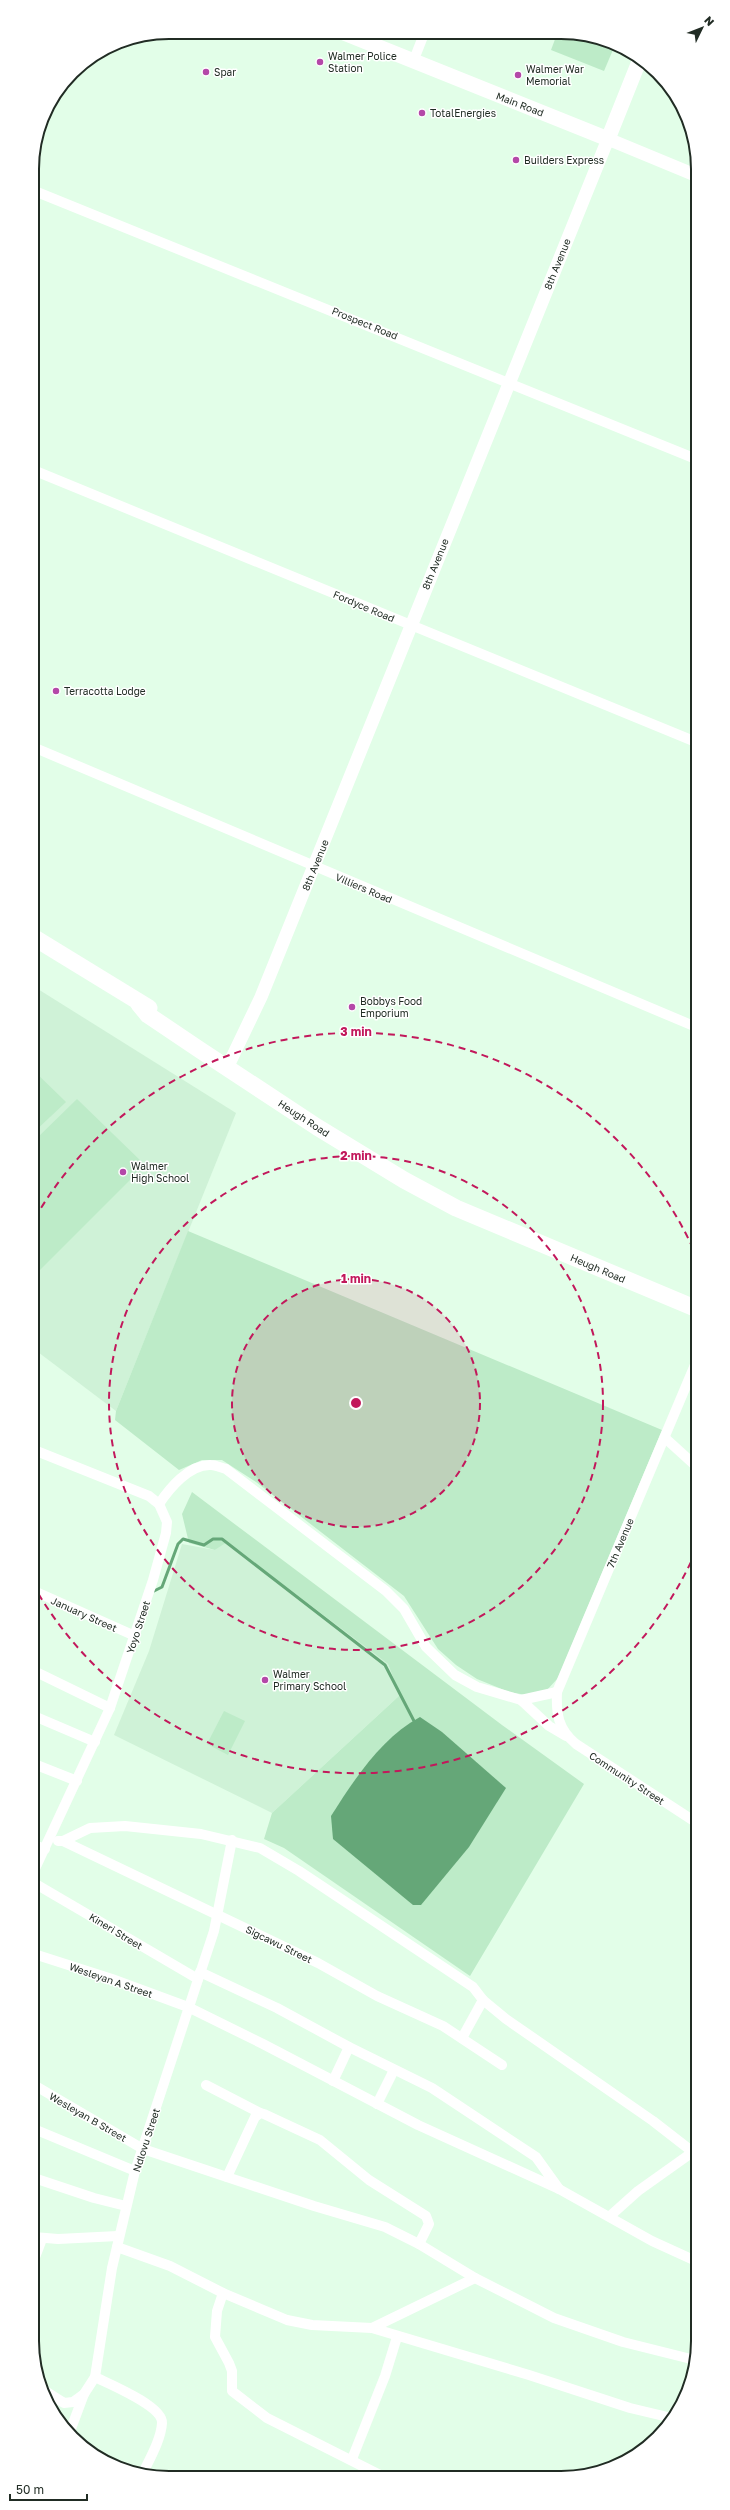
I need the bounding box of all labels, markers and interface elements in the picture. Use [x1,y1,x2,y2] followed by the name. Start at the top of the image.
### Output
[682,8,722,48] north arrow
[702,13,717,28] text: N
[328,50,397,74] place label: Walmer Police Station
[315,57,325,67] marker: Walmer Police Station
[526,63,584,87] place label: Walmer War Memorial
[214,66,236,78] place label: Spar
[201,67,211,77] marker: Spar
[513,70,523,80] marker: Walmer War Memorial
[494,89,546,119] street label: Main Road
[430,107,496,119] place label: TotalEnergies
[417,108,427,118] marker: TotalEnergies
[524,154,604,166] place label: Builders Express
[511,155,521,165] marker: Builders Express
[541,237,573,291] street label: 8th Avenue
[330,304,400,342] street label: Prospect Road
[419,537,451,591] street label: 8th Avenue
[332,588,396,624] street label: Fordyce Road
[64,685,146,697] place label: Terracotta Lodge
[51,686,61,696] marker: Terracotta Lodge
[299,838,331,892] street label: 8th Avenue
[334,871,394,905] street label: Villiers Road
[360,995,422,1019] place label: Bobbys Food Emporium
[347,1002,357,1012] marker: Bobbys Food Emporium
[340,1024,372,1039] text: 3 min
[276,1097,332,1139] street label: Heugh Road
[340,1148,372,1163] text: 2 min
[131,1160,189,1184] place label: Walmer High School
[118,1167,128,1177] marker: Walmer High School
[569,1251,627,1285] street label: Heugh Road
[341,1271,371,1286] text: 1 min
[349,1396,363,1410] centre of rings
[604,1516,636,1570] street label: 7th Avenue
[49,1594,119,1634] street label: January Street
[124,1599,152,1655] street label: Yoyo Street
[273,1668,346,1692] place label: Walmer Primary School
[260,1675,270,1685] marker: Walmer Primary School
[587,1749,667,1807] street label: Community Street
[87,1910,145,1952] street label: Kineri Street
[244,1923,314,1965] street label: Sigcawu Street
[68,1960,154,2000] street label: Wesleyan A Street
[47,2090,129,2144] street label: Wesleyan B Street
[130,2107,162,2173] street label: Ndlovu Street
[10,2476,87,2502] scale bar
[16,2482,44,2497] text: 50 m

